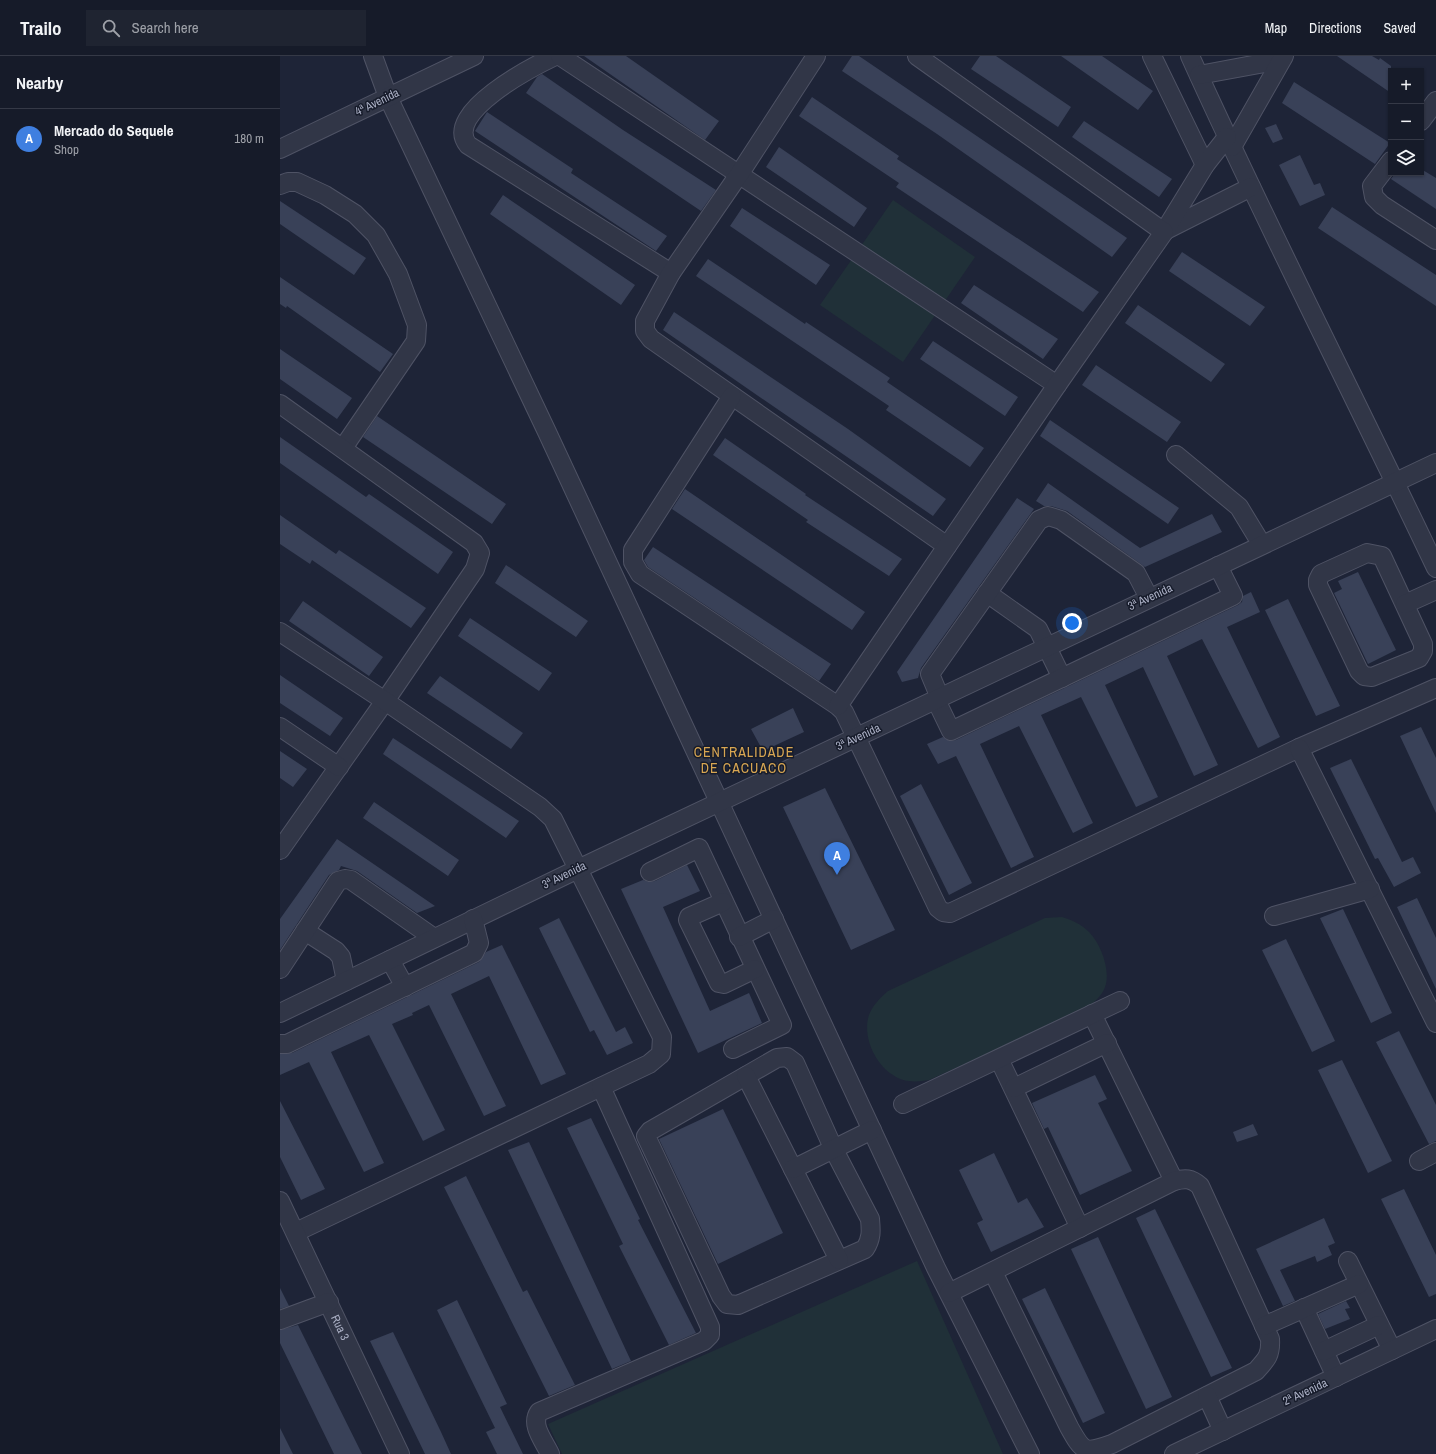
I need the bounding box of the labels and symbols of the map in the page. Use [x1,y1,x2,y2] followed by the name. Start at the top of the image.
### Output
[352,84,402,120] street label: 4ª Avenida
[1125,580,1175,614] street label: 3ª Avenida
[1062,613,1082,633] your location
[833,720,883,754] street label: 3ª Avenida
[694,743,794,777] district label: CENTRALIDADE DE CACUACO
[824,842,850,875] pin: A
[539,857,589,893] street label: 3ª Avenida
[327,1312,353,1343] street label: Rua 3
[1280,1375,1330,1409] street label: 2ª Avenida

